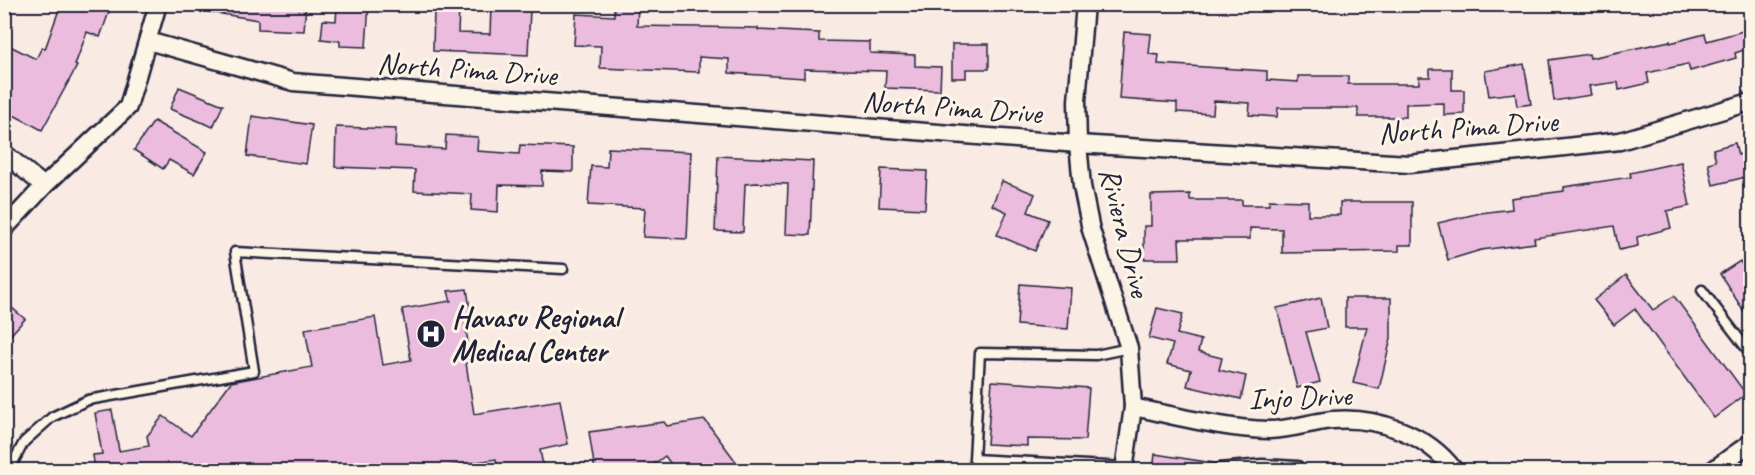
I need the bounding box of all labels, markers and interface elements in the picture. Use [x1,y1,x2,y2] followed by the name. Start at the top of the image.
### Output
[376,44,560,94] street label: North Pima Drive
[861,82,1045,132] street label: North Pima Drive
[1377,102,1561,152] street label: North Pima Drive
[1091,163,1160,303] street label: Riviera Drive
[452,298,625,370] place label: Havasu Regional Medical Center
[415,318,447,350] hospital icon: Havasu Regional Medical Center
[1248,376,1354,418] street label: Injo Drive

